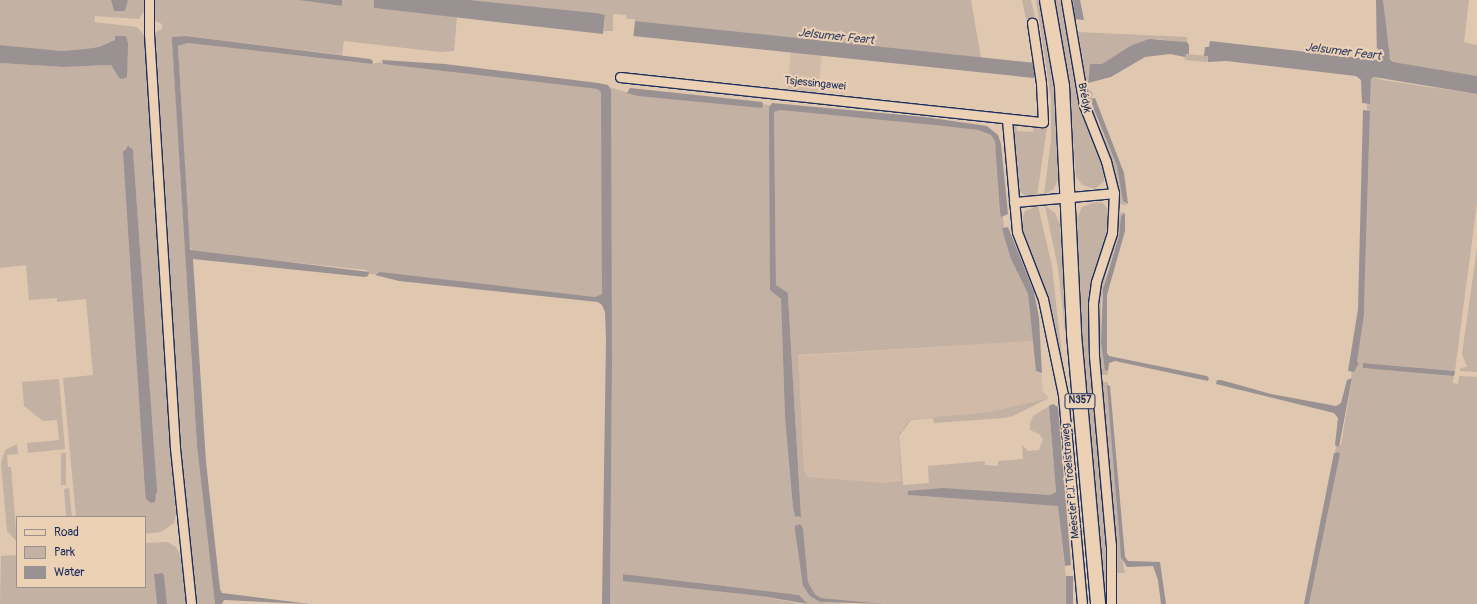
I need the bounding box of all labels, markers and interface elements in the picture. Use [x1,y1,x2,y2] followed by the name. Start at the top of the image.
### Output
[797,26,875,48] water label: Jelsumer Feart
[1304,40,1382,64] water label: Jelsumer Feart
[784,74,846,94] street label: Tsjessingawei
[1074,82,1094,114] street label: Brédyk
[1064,393,1096,409] road number: N357
[1059,423,1083,539] street label: Meester P.J. Troelstraweg
[16,516,146,588] legend
[54,525,79,540] text: Road
[54,545,75,560] text: Park
[54,565,85,580] text: Water

